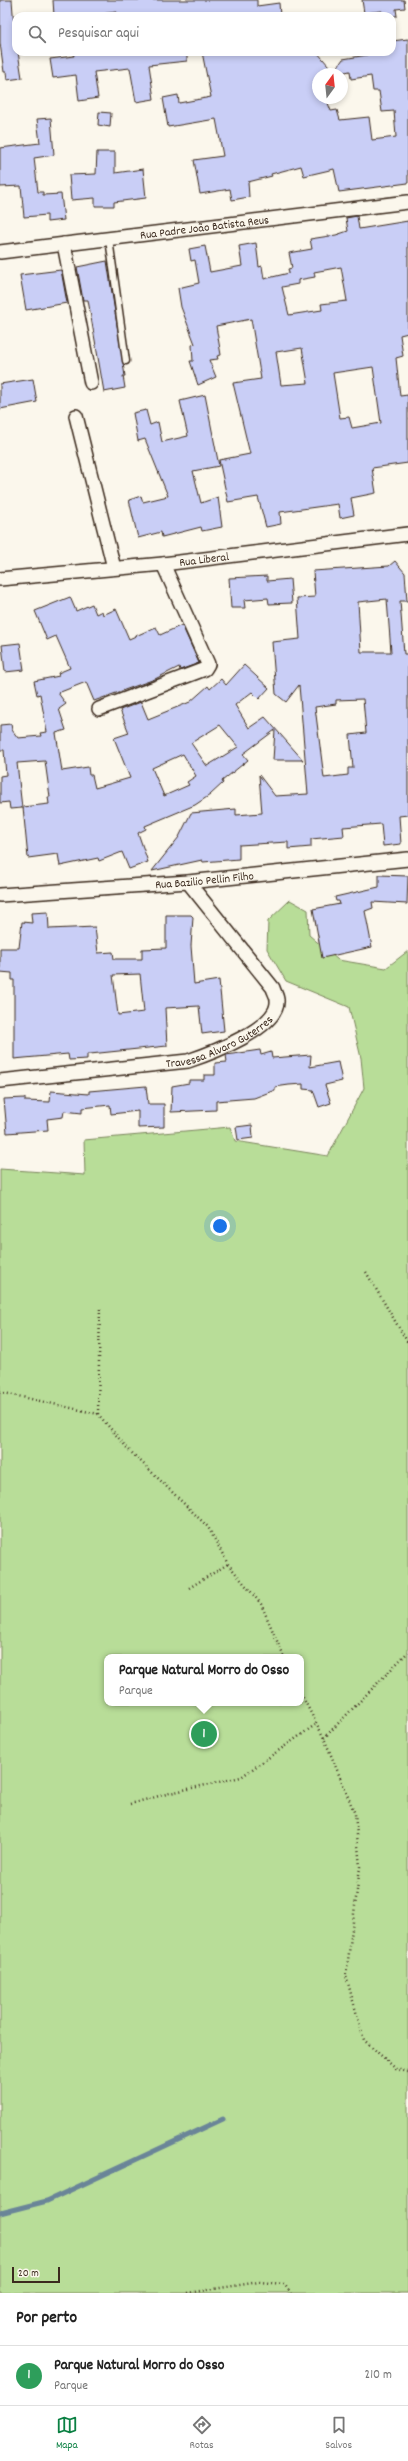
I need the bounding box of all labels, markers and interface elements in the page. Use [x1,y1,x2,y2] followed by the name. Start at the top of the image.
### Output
[12,12,396,56] search box
[26,23,48,45] icon: search
[58,23,139,45] text: Pesquisar aqui
[312,68,348,104] north arrow
[139,212,270,245] street label: Rua Padre João Batista Reus
[178,549,230,572] street label: Rua Liberal
[155,868,255,894] street label: Rua Bazilio Pellin Filho
[165,1012,278,1073] street label: Travessa Alvaro Guterres
[210,1216,230,1236] your location
[104,1654,304,1706] popup
[119,1660,289,1682] text: Parque Natural Morro do Osso
[119,1682,153,1701] text: Parque
[191,1719,217,1749] pin: 1
[12,2265,60,2284] scale bar
[18,2266,39,2282] text: 20 m
[16,2307,77,2331] text: Por perto
[54,2355,224,2377] text: Parque Natural Morro do Osso
[28,2366,30,2385] text: 1
[364,2366,392,2385] text: 210 m
[54,2377,88,2396] text: Parque
[56,2414,78,2454] tab: Mapa
[190,2414,214,2454] tab: Rotas
[325,2414,352,2454] tab: Salvos

